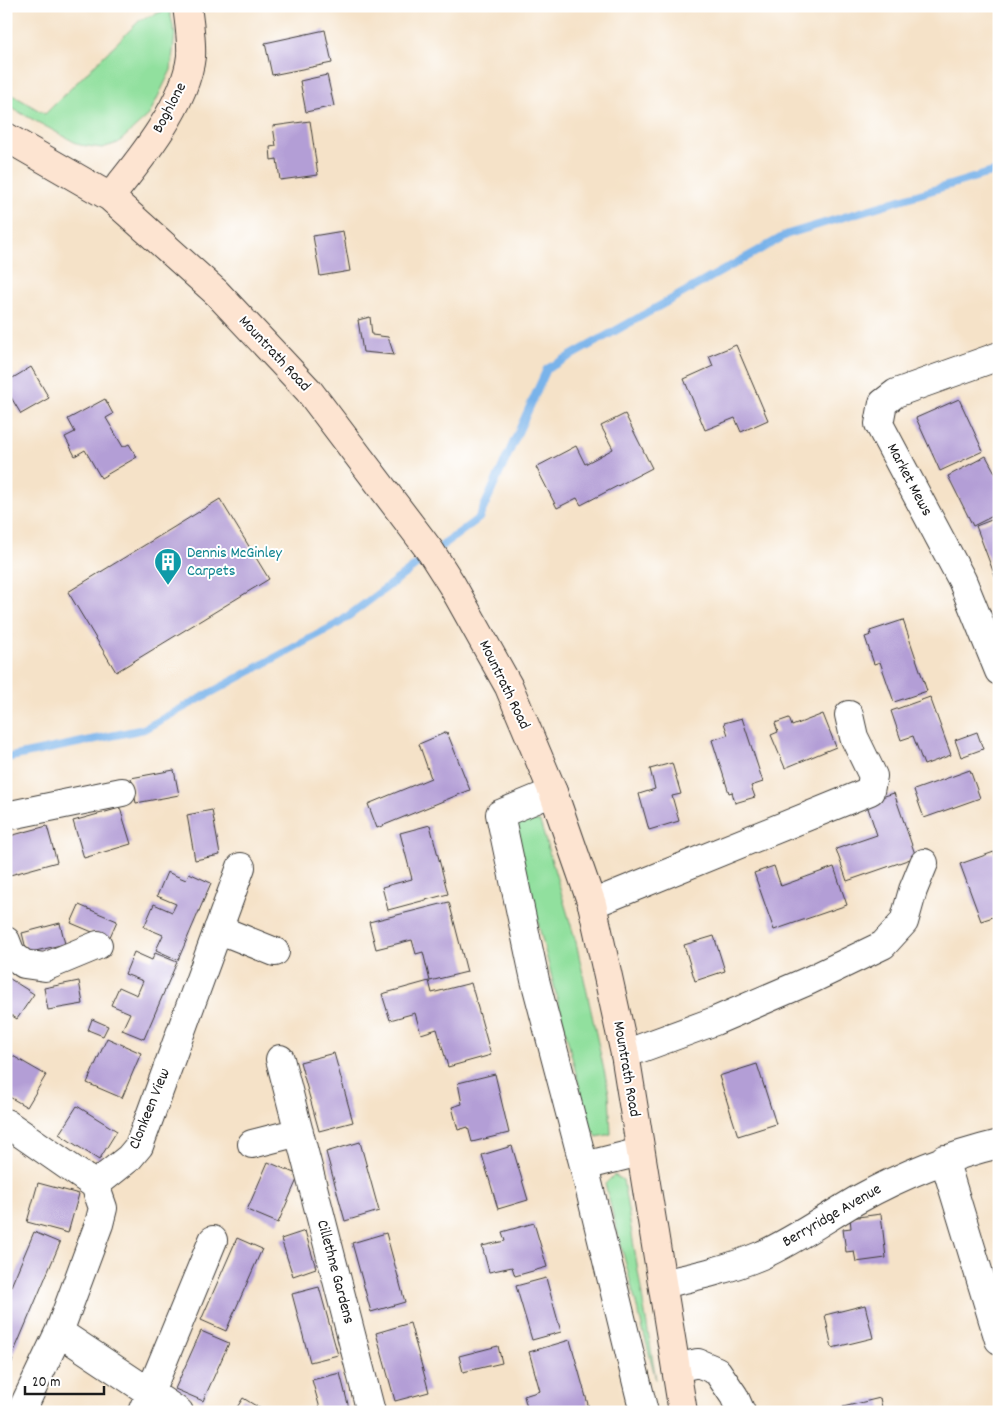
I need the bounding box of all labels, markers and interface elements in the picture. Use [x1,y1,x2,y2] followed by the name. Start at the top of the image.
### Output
[147,79,193,137] street label: Boghlone
[233,311,315,397] street label: Mountrath Road
[880,440,938,521] street label: Market Mews
[187,542,282,583] place label: Dennis McGinley Carpets
[153,547,183,586] building icon: Dennis McGinley Carpets
[472,636,536,734] street label: Mountrath Road
[606,1019,646,1119] street label: Mountrath Road
[123,1065,177,1153] street label: Clonkeen View
[778,1178,886,1254] street label: Berryridge Avenue
[310,1217,360,1327] street label: Cillethne Gardens
[25,1363,104,1395] scale bar
[32,1372,60,1394] text: 20 m

